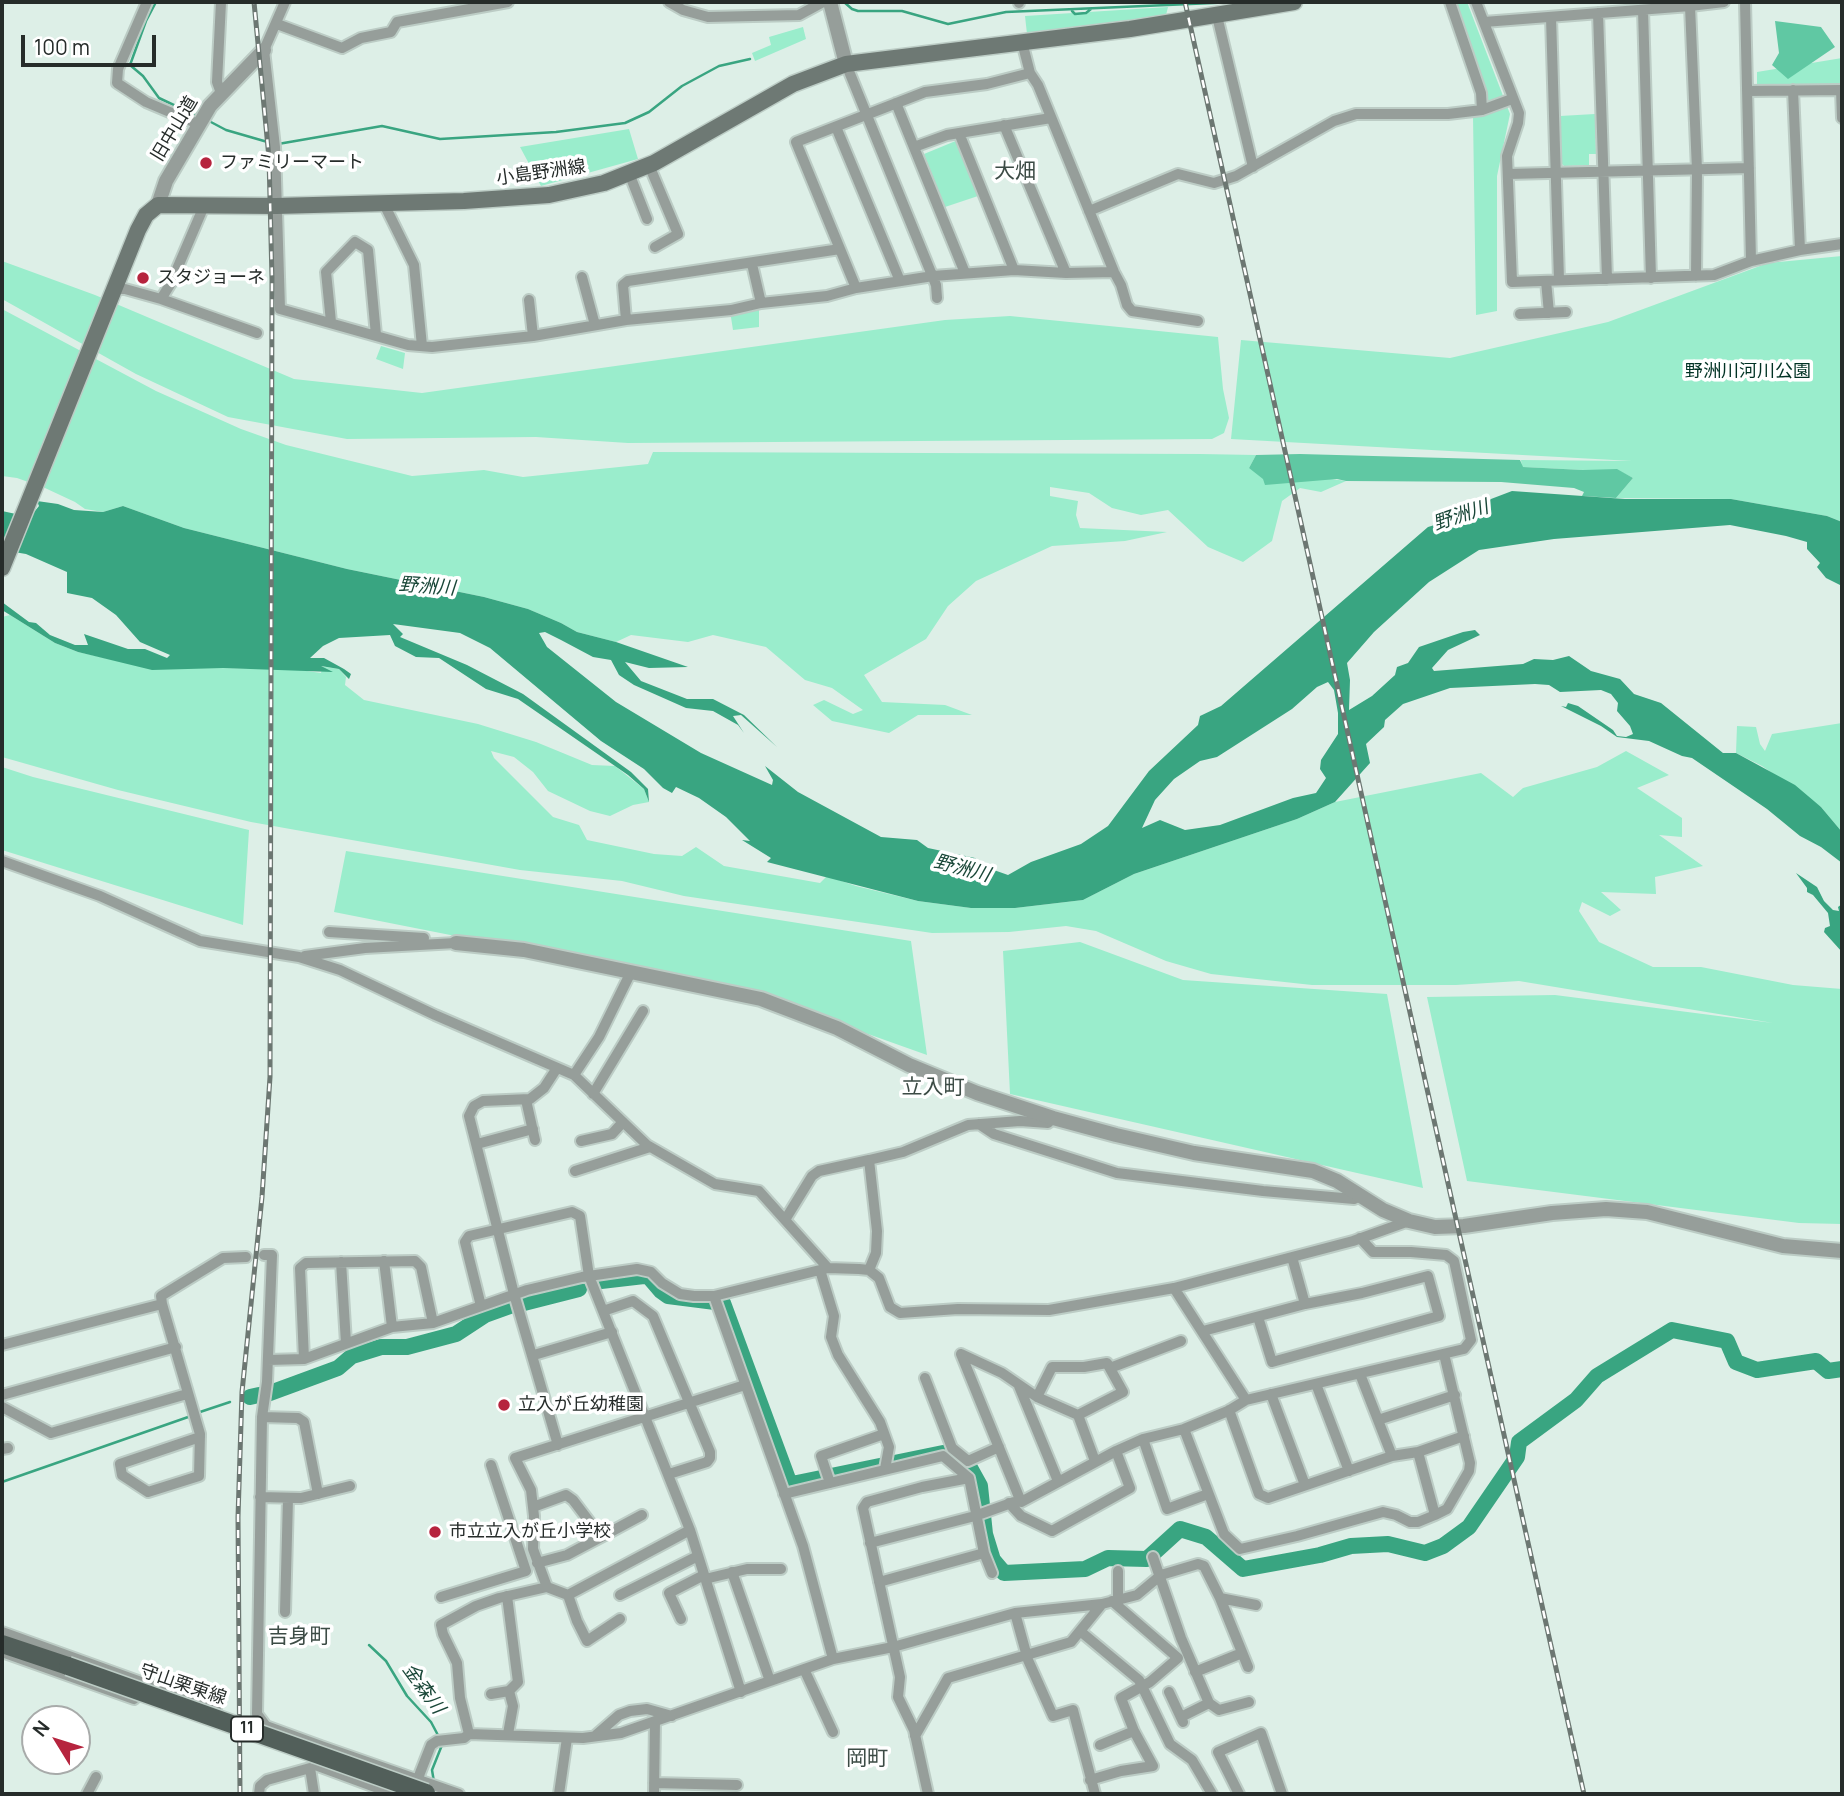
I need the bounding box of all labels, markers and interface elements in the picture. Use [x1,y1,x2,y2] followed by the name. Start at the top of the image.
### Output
[24,21,159,65] scale bar
[34,33,90,61] text: 100 m
[147,93,203,165] street label: 旧中山道
[220,152,364,174] place label: ファミリーマート
[198,155,214,171] marker: ファミリーマート
[495,156,587,190] street label: 小島野洲線
[994,159,1036,185] district label: 大畑
[157,267,265,289] place label: スタジョーネ
[135,270,151,286] marker: スタジョーネ
[1685,361,1811,383] park label: 野洲川河川公園
[1430,496,1492,536] water label: 野洲川
[398,574,456,600] water label: 野洲川
[932,851,992,887] water label: 野洲川
[902,1075,964,1101] district label: 立入町
[518,1394,644,1416] place label: 立入が丘幼稚園
[496,1397,512,1413] marker: 立入が丘幼稚園
[449,1521,611,1543] place label: 市立立入が丘小学校
[427,1524,443,1540] marker: 市立立入が丘小学校
[268,1624,330,1650] district label: 吉身町
[397,1659,449,1719] water label: 金森川
[137,1660,229,1710] street label: 守山栗東線
[21,1705,91,1775] north arrow
[27,1715,55,1742] text: N
[231,1716,263,1742] road number: 11
[846,1746,888,1772] district label: 岡町

